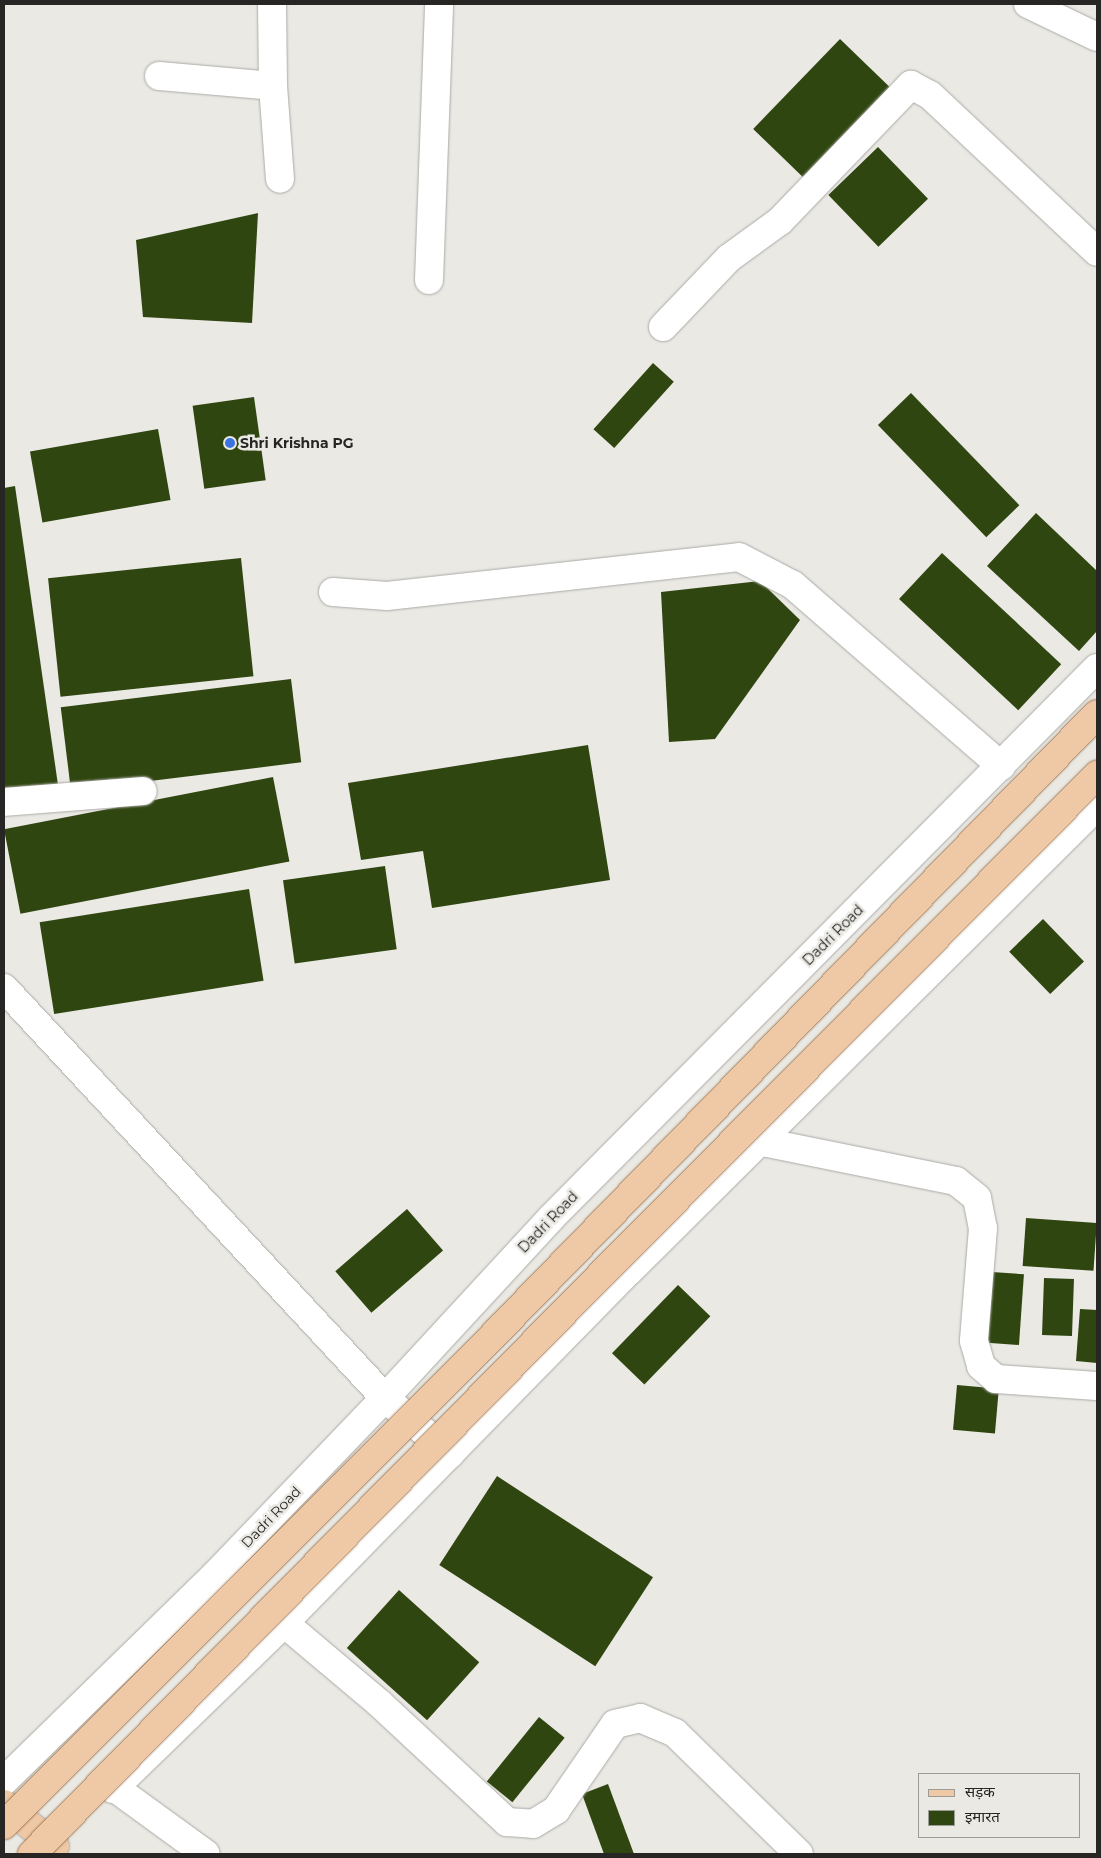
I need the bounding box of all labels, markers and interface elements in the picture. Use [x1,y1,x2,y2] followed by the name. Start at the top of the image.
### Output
[240,435,354,451] place label: Shri Krishna PG
[224,437,236,449] marker: Shri Krishna PG
[799,901,867,969] street label: Dadri Road
[515,1188,581,1256] street label: Dadri Road
[238,1483,304,1551] street label: Dadri Road
[918,1773,1081,1838] legend
[965,1782,995,1801] text: सड़क
[965,1807,1000,1826] text: इमारत

